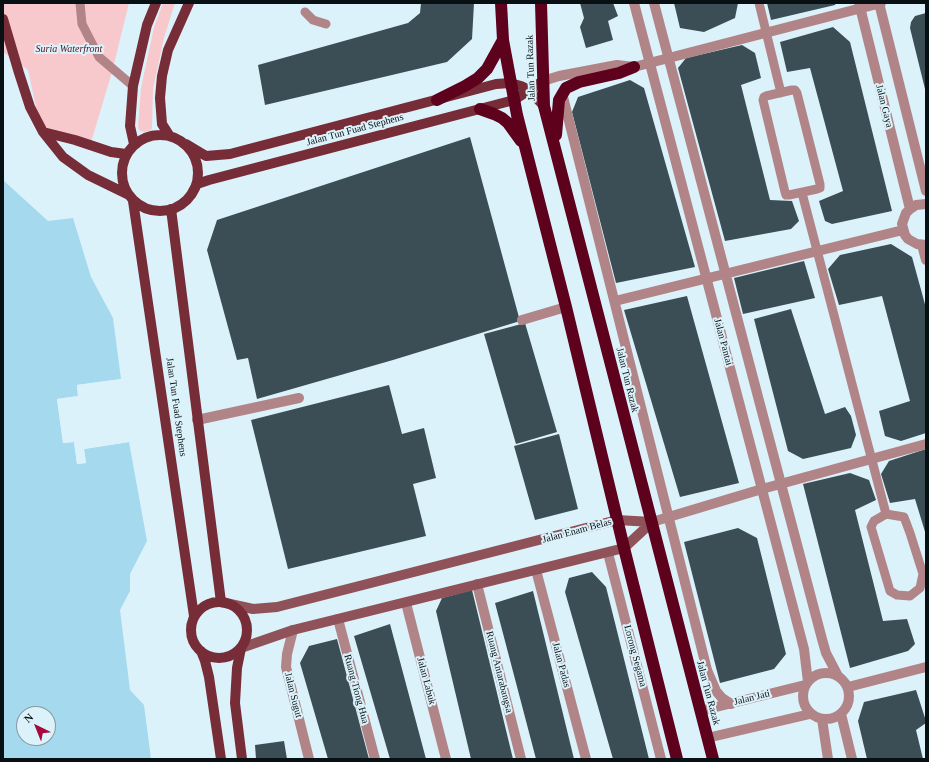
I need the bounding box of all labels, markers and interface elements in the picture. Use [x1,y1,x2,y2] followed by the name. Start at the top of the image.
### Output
[524,35,538,101] street label: Jalan Tun Razak
[36,43,102,55] park label: Suria Waterfront
[873,83,895,129] street label: Jalan Gaya
[305,111,405,149] street label: Jalan Tun Fuad Stephens
[711,317,735,367] street label: Jalan Pantai
[613,346,641,414] street label: Jalan Tun Razak
[163,357,189,457] street label: Jalan Tun Fuad Stephens
[541,516,613,546] street label: Jalan Enam Belas
[621,624,649,688] street label: Lorong Segama
[483,630,515,714] street label: Ruang Antarabangsa
[549,641,573,689] street label: Jalan Padas
[341,653,371,725] street label: Ruang Tiong Hua
[414,656,438,706] street label: Jalan Labuk
[694,659,722,727] street label: Jalan Tun Razak
[282,671,304,719] street label: Jalan Sugut
[733,688,771,708] street label: Jalan Jati
[16,706,56,746] north arrow
[21,711,35,725] text: N

